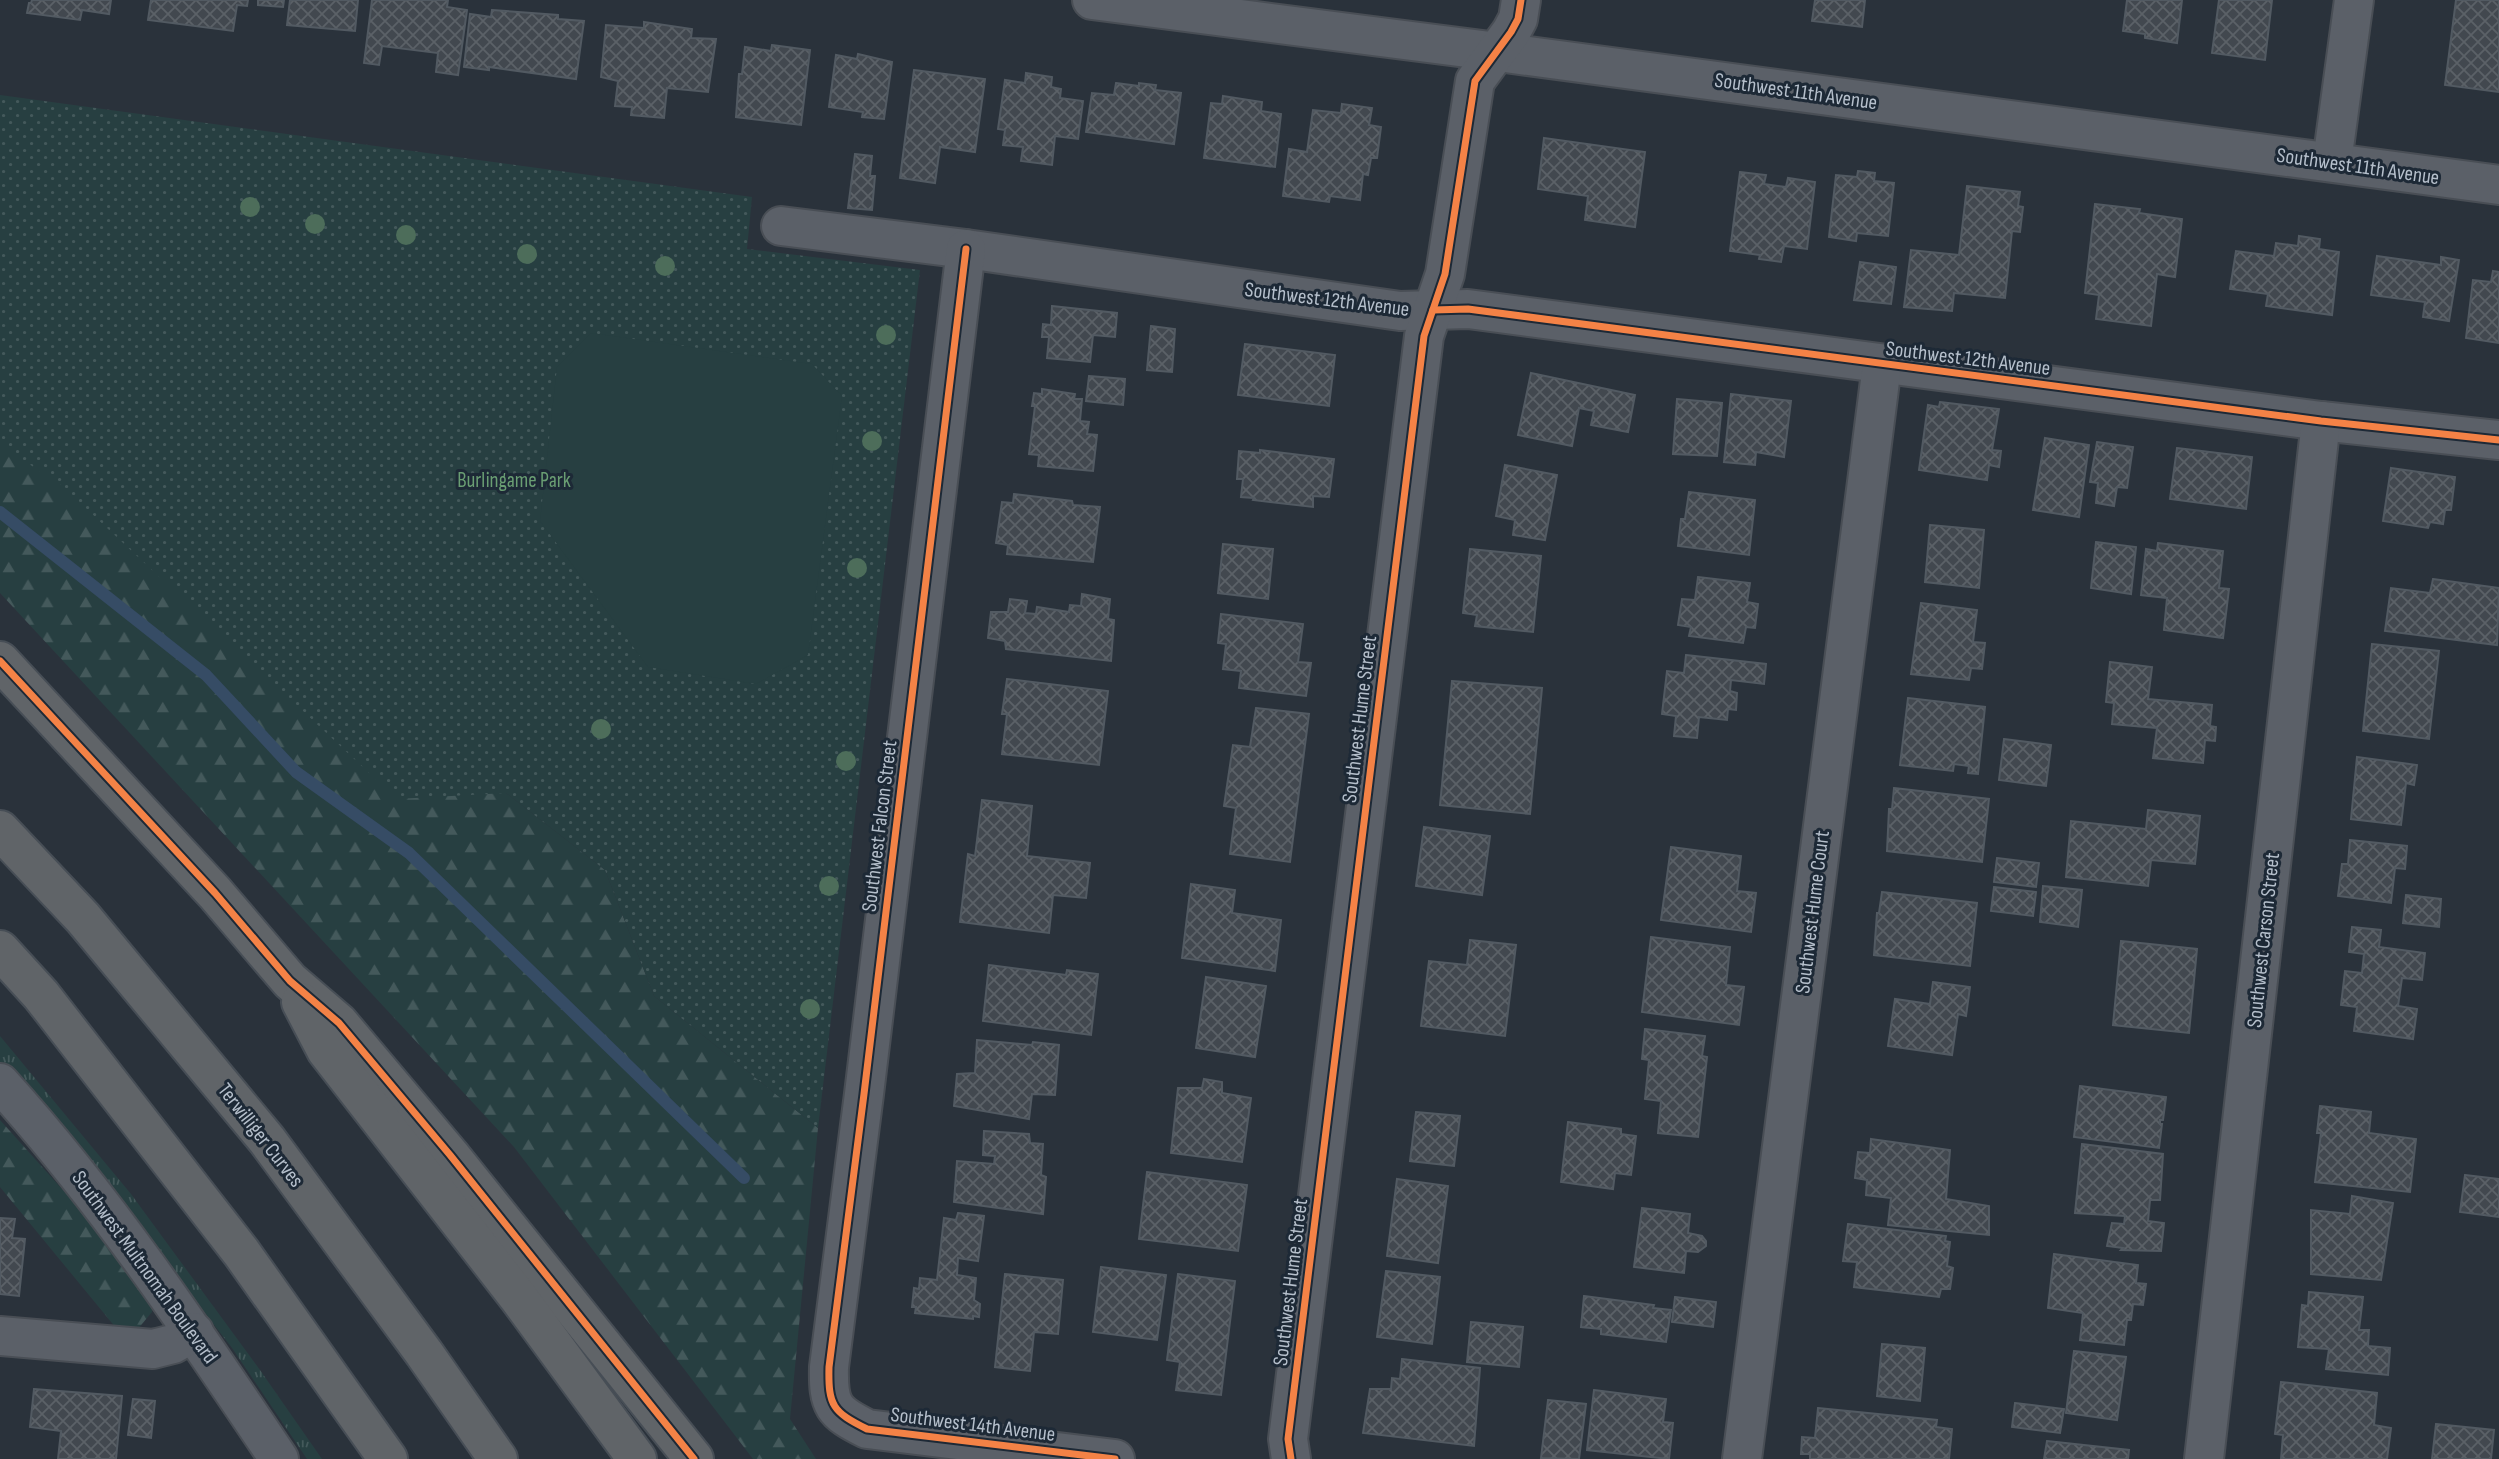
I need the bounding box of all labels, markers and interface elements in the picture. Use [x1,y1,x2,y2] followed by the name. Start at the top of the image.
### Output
[1713,68,1879,115] street label: Southwest 11th Avenue
[2275,143,2441,190] street label: Southwest 11th Avenue
[1243,277,1411,322] street label: Southwest 12th Avenue
[1884,336,2052,381] street label: Southwest 12th Avenue
[457,468,571,493] park label: Burlingame Park
[1337,634,1382,804] street label: Southwest Hume Street
[857,739,902,913] street label: Southwest Falcon Street
[1790,829,1835,995] street label: Southwest Hume Court
[2242,851,2285,1029] street label: Southwest Carson Street
[212,1078,309,1192] street label: Terwilliger Curves
[66,1166,223,1368] street label: Southwest Multnomah Boulevard
[1268,1197,1313,1367] street label: Southwest Hume Street
[889,1402,1057,1447] street label: Southwest 14th Avenue

